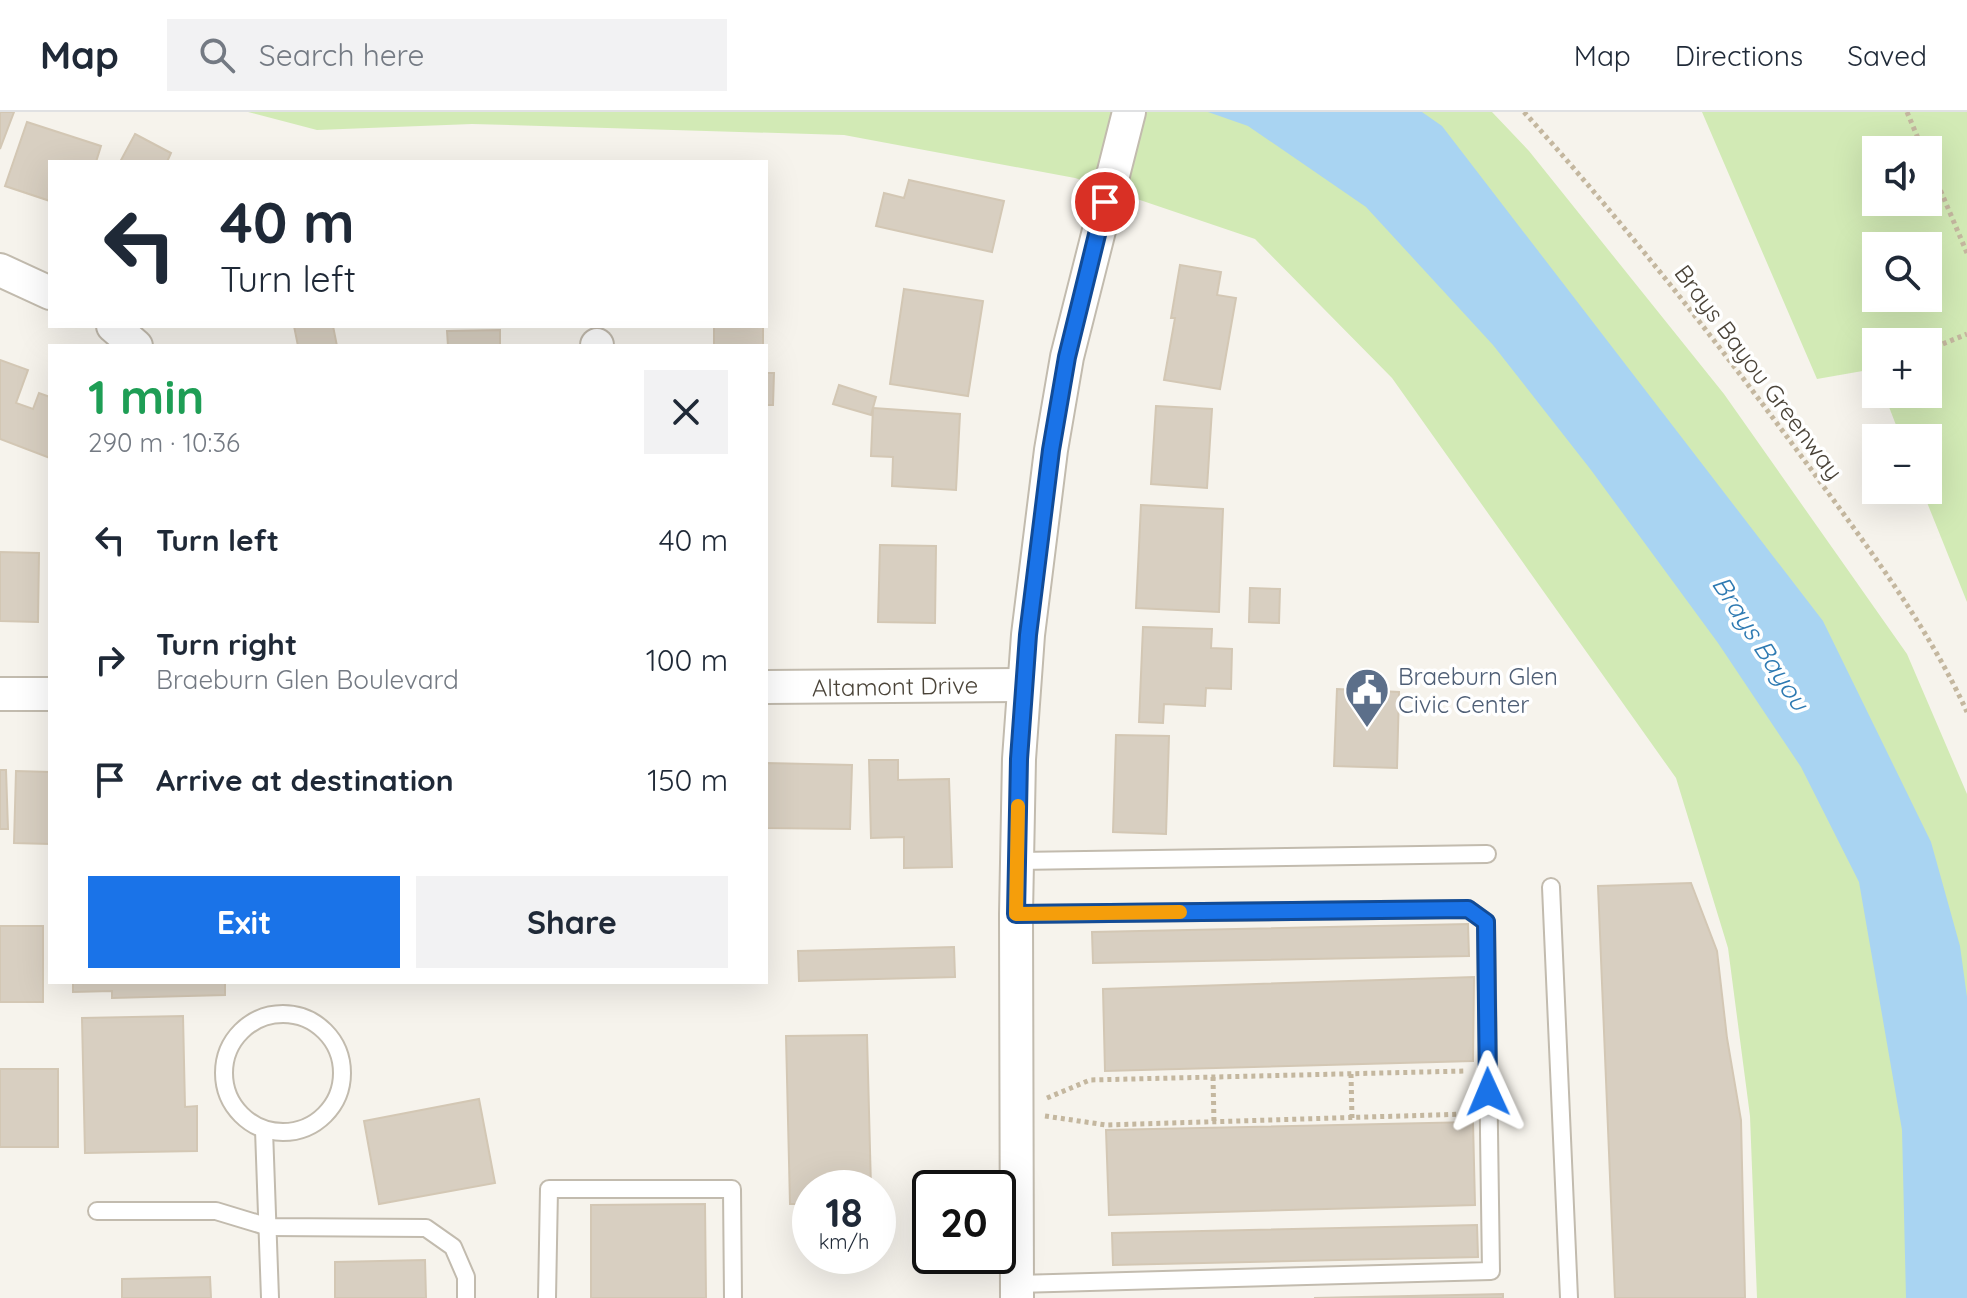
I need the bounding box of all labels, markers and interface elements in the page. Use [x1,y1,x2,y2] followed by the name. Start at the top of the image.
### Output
[167,19,727,91] search box
[40,31,119,79] text: Map
[195,33,239,77] icon: search
[259,36,424,74] text: Search here
[1574,38,1631,73] text: Map
[1675,38,1803,73] text: Directions
[1847,38,1927,73] text: Saved
[1862,136,1942,504] map controls
[1862,136,1942,216] button: sound
[1071,168,1139,236] pin
[1083,180,1127,224] icon: arrive
[220,187,355,257] text: 40 m
[88,192,192,296] icon: left
[1862,232,1942,312] button: search
[220,256,356,301] text: Turn left
[1668,259,1850,485] street label: Brays Bayou Greenway
[1862,328,1942,408] button: +
[88,366,204,426] text: 1 min
[644,370,728,454] button: close
[1862,424,1942,504] button: −
[88,426,240,459] text: 290 m · 10:36
[88,518,132,562] icon: left
[156,521,279,559] text: Turn left
[659,521,728,559] text: 40 m
[1705,569,1817,718] water label: Brays Bayou
[156,625,297,663] text: Turn right
[88,638,132,682] icon: right
[646,641,728,679] text: 100 m
[1398,661,1558,719] place label: Braeburn Glen Civic Center
[156,663,459,696] text: Braeburn Glen Boulevard
[1343,666,1391,729] public building icon: Braeburn Glen Civic Center
[812,670,978,702] street label: Altamont Drive
[88,758,132,802] icon: arrive
[156,761,454,799] text: Arrive at destination
[647,761,728,799] text: 150 m
[88,876,400,968] button: Exit
[416,876,728,968] button: Share
[1446,1050,1530,1134] position arrow
[912,1170,1016,1274] speed limit sign: 20
[825,1187,863,1237] text: 18
[819,1229,869,1254] text: km/h

